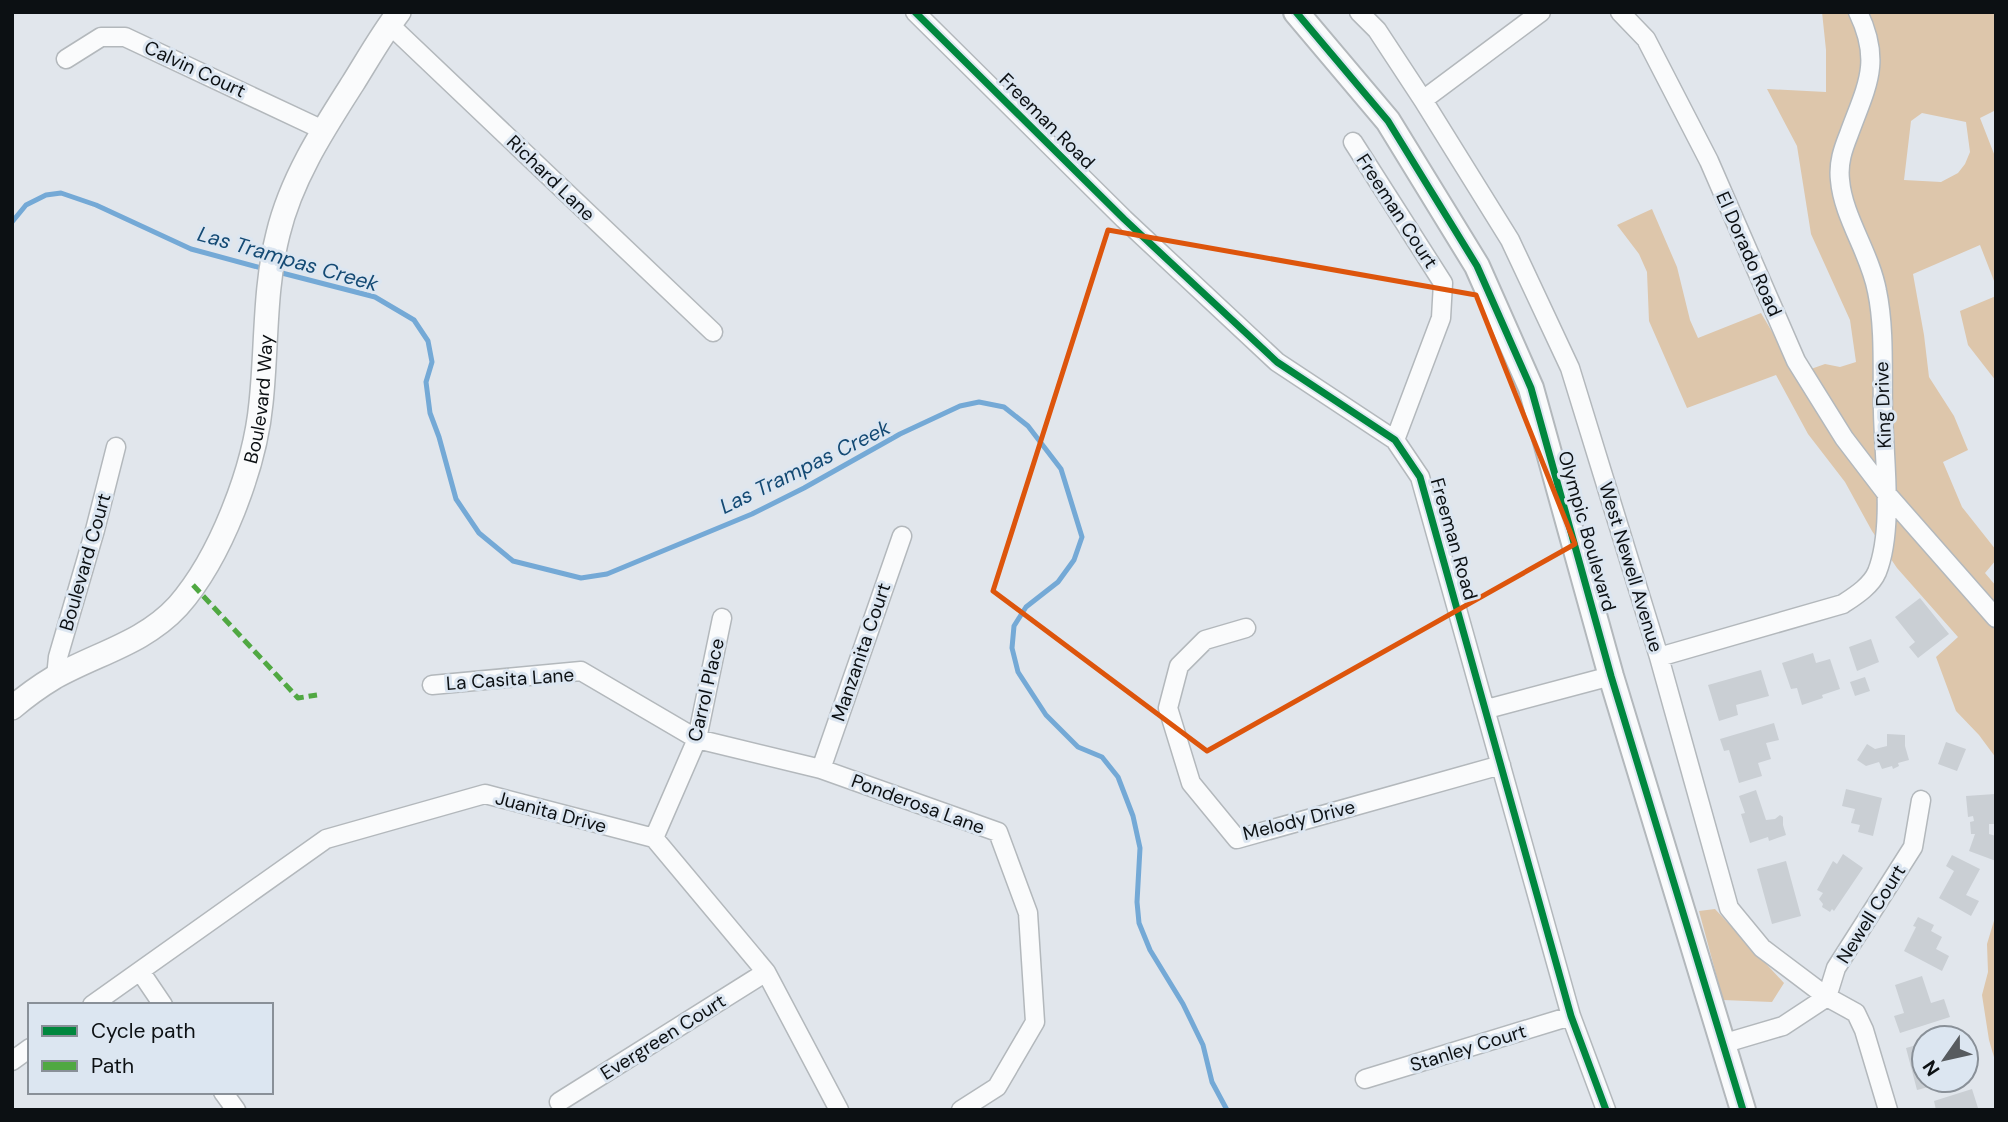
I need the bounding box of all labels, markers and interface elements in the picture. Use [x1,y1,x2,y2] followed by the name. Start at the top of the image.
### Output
[140,35,250,103] street label: Calvin Court
[994,68,1100,174] street label: Freeman Road
[501,130,601,226] street label: Richard Lane
[1351,149,1443,273] street label: Freeman Court
[1710,188,1788,320] street label: El Dorado Road
[194,220,382,298] water label: Las Trampas Creek
[237,333,278,466] street label: Boulevard Way
[1869,361,1897,449] street label: King Drive
[715,413,895,520] water label: Las Trampas Creek
[1552,448,1622,614] street label: Olympic Boulevard
[1425,475,1483,603] street label: Freeman Road
[1593,479,1669,655] street label: West Newell Avenue
[53,490,117,634] street label: Boulevard Court
[826,579,896,725] street label: Manzanita Court
[682,636,730,744] street label: Carrol Place
[445,662,575,696] street label: La Casita Lane
[848,768,988,840] street label: Ponderosa Lane
[493,785,609,839] street label: Juanita Drive
[1240,794,1358,846] street label: Melody Drive
[1831,860,1911,968] street label: Newell Court
[596,989,730,1085] street label: Evergreen Court
[28,1003,273,1094] legend
[91,1017,196,1045] text: Cycle path
[1407,1018,1529,1078] street label: Stanley Court
[1910,1024,1980,1094] north arrow
[91,1052,134,1080] text: Path
[1917,1055,1946,1081] text: N

